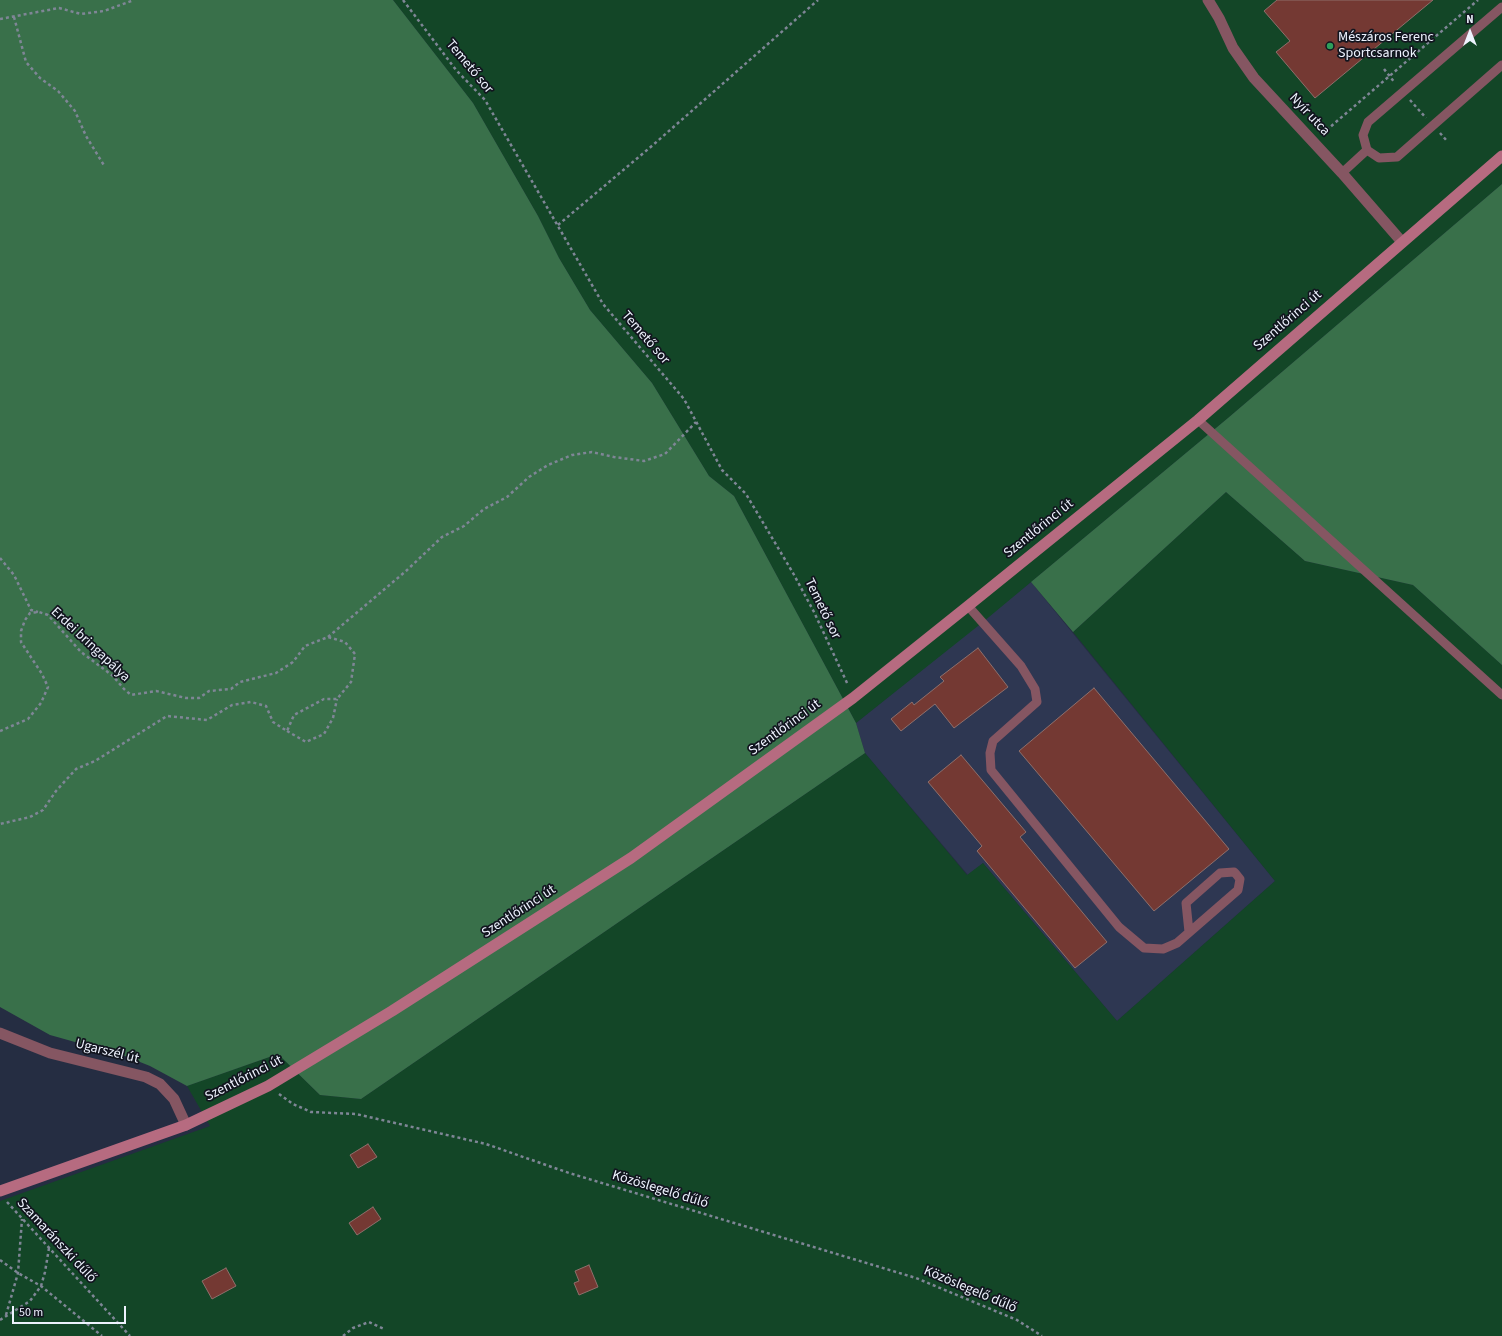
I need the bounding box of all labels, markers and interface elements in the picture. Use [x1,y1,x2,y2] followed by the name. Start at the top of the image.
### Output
[1450,12,1490,52] north arrow
[1466,12,1474,27] text: N
[1338,30,1434,62] place label: Mészáros Ferenc Sportcsarnok
[442,37,496,97] street label: Temető sor
[1325,41,1335,51] marker: Mészáros Ferenc Sportcsarnok
[1285,90,1333,140] street label: Nyír utca
[1251,287,1325,355] street label: Szentlőrinci út
[617,308,673,368] street label: Temető sor
[1001,496,1077,562] street label: Szentlőrinci út
[800,576,844,642] street label: Temető sor
[47,604,133,686] street label: Erdei bringapálya
[746,696,824,760] street label: Szentlőrinci út
[479,882,559,942] street label: Szentlőrinci út
[73,1036,141,1068] street label: Ugarszél út
[202,1052,286,1106] street label: Szentlőrinci út
[610,1167,710,1213] street label: Közöslegelő dűlő
[12,1195,100,1287] street label: Szamaránszki dűlő
[921,1263,1019,1317] street label: Közöslegelő dűlő
[14,1298,128,1324] scale bar
[19,1304,43,1321] text: 50 m

